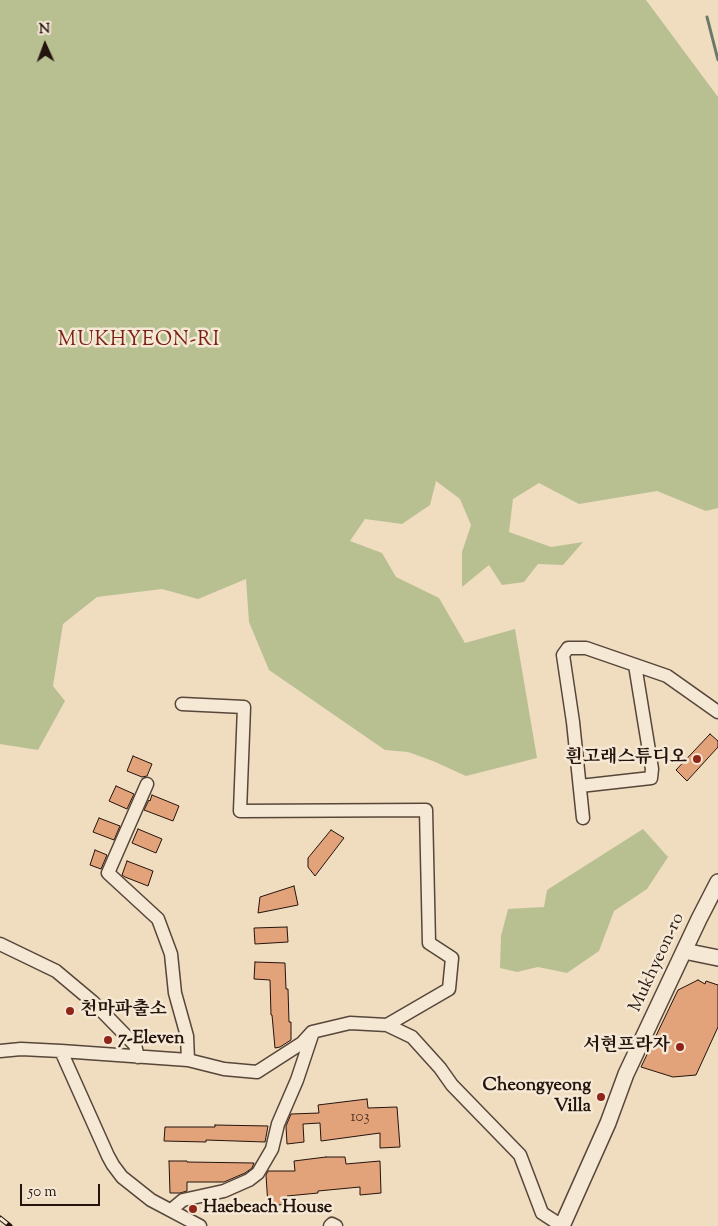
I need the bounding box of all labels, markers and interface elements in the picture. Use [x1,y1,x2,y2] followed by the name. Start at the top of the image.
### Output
[20,20,70,70] north arrow
[39,20,50,40] text: N
[56,330,222,354] district label: MUKHYEON-RI
[565,748,687,770] place label: 흰고래스튜디오
[691,753,703,765] marker: 흰고래스튜디오
[626,910,690,1016] street label: Mukhyeon-ro
[80,1000,167,1022] place label: 천마파출소
[64,1005,76,1017] marker: 천마파출소
[118,1029,185,1051] place label: 7-Eleven
[102,1034,114,1046] marker: 7-Eleven
[583,1036,670,1058] place label: 서현프라자
[674,1041,686,1053] marker: 서현프라자
[483,1076,591,1118] place label: Cheongyeong Villa
[595,1091,607,1103] marker: Cheongyeong Villa
[351,1109,369,1127] house number: 103
[22,1174,102,1206] scale bar
[28,1182,57,1203] text: 50 m
[203,1198,332,1220] place label: Haebeach House
[187,1203,199,1215] marker: Haebeach House

